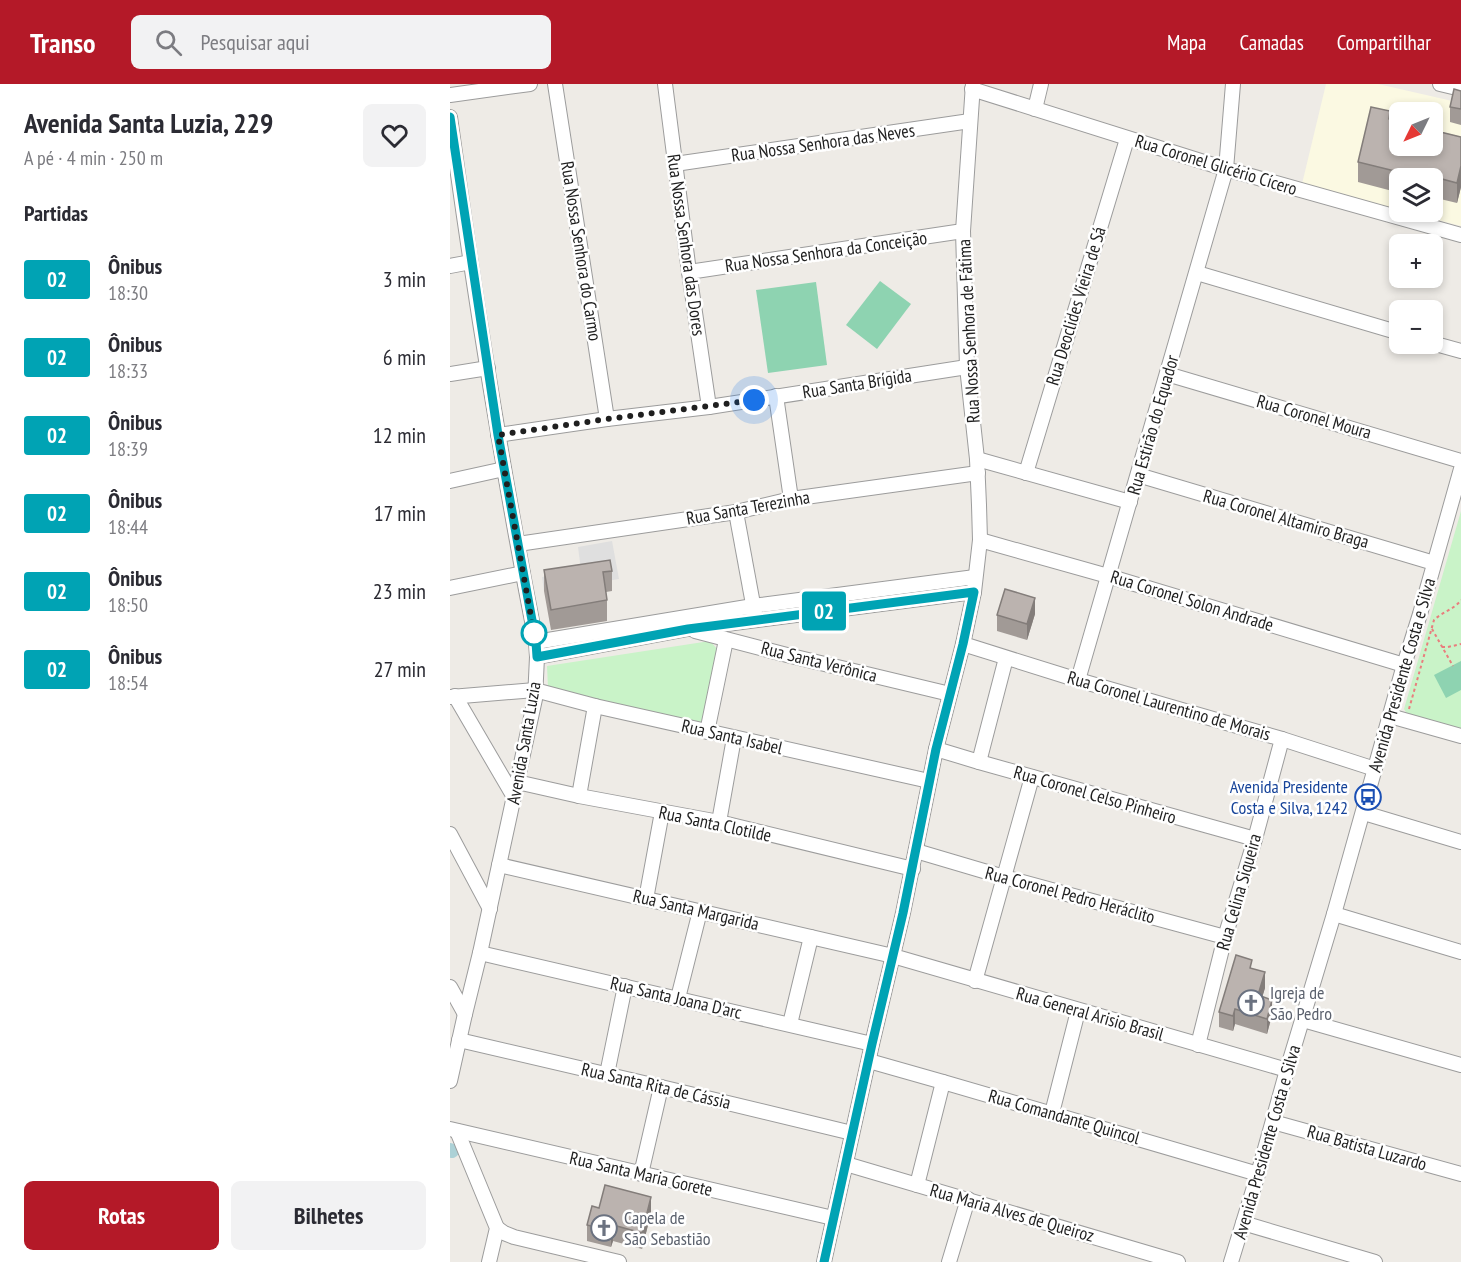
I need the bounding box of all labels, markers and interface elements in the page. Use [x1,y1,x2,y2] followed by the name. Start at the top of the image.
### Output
[131,15,551,69] search box
[30,24,95,61] text: Transo
[152,26,185,59] icon: search
[200,28,310,56] text: Pesquisar aqui
[1167,29,1206,56] text: Mapa
[1239,29,1304,56] text: Camadas
[1337,29,1431,56] text: Compartilhar
[1389,102,1443,156] north arrow
[1389,102,1443,354] map controls
[24,104,273,141] text: Avenida Santa Luzia, 229
[363,104,426,167] button: heart
[730,118,916,167] street label: Rua Nossa Senhora das Neves
[1132,129,1300,200] street label: Rua Coronel Glicério Cícero
[24,145,163,171] text: A pé · 4 min · 250 m
[662,153,711,337] street label: Rua Nossa Senhora das Dores
[556,159,607,343] street label: Rua Nossa Senhora do Carmo
[1389,168,1443,222] button: layers
[24,199,88,227] text: Partidas
[1040,224,1111,388] street label: Rua Deoclides Vieira de Sá
[723,226,929,277] street label: Rua Nossa Senhora da Conceição
[1389,234,1443,288] button: +
[952,238,985,424] street label: Rua Nossa Senhora de Fátima
[108,252,162,280] text: Ônibus
[383,265,426,293] text: 3 min
[47,266,67,293] text: 02
[108,280,148,306] text: 18:30
[1389,300,1443,354] button: −
[108,330,162,358] text: Ônibus
[383,343,426,371] text: 6 min
[47,344,67,371] text: 02
[1122,352,1183,497] street label: Rua Estirão do Equador
[108,358,148,384] text: 18:33
[801,364,913,403] street label: Rua Santa Brígida
[739,385,769,415] your location
[1254,389,1374,444] street label: Rua Coronel Moura
[108,408,162,436] text: Ônibus
[373,421,426,449] text: 12 min
[47,422,67,449] text: 02
[108,436,148,462] text: 18:39
[1201,484,1372,553] street label: Rua Coronel Altamiro Braga
[684,485,811,530] street label: Rua Santa Terezinha
[108,486,162,514] text: Ônibus
[374,499,426,527] text: 17 min
[47,500,67,527] text: 02
[108,514,148,540] text: 18:44
[108,564,162,592] text: Ônibus
[1108,565,1276,636] street label: Rua Coronel Solon Andrade
[1363,575,1440,775] street label: Avenida Presidente Costa e Silva
[373,577,426,605] text: 23 min
[47,578,67,605] text: 02
[108,592,148,618] text: 18:50
[797,592,851,630] line badge: 02
[814,598,834,625] text: 02
[521,620,547,646] unlabelled marker
[759,636,880,687] street label: Rua Santa Verônica
[108,642,162,670] text: Ônibus
[374,655,426,683] text: 27 min
[47,656,67,683] text: 02
[1065,665,1273,746] street label: Rua Coronel Laurentino de Morais
[108,670,148,696] text: 18:54
[501,680,546,806] street label: Avenida Santa Luzia
[679,714,786,760] street label: Rua Santa Isabel
[1011,760,1179,829] street label: Rua Coronel Celso Pinheiro
[1230,775,1348,819] place label: Avenida Presidente Costa e Silva, 1242
[1353,782,1383,812] bus stop icon: Avenida Presidente Costa e Silva, 1242
[657,800,774,847] street label: Rua Santa Clotilde
[1211,831,1266,953] street label: Rua Celina Siqueira
[983,861,1158,928] street label: Rua Coronel Pedro Heráclito
[631,884,761,935] street label: Rua Santa Margarida
[608,971,745,1024] street label: Rua Santa Joana D'arc
[1014,981,1167,1046] street label: Rua General Arisio Brasil
[1270,981,1332,1025] place label: Igreja de São Pedro
[1236,988,1266,1018] church icon: Igreja de São Pedro
[1228,1042,1305,1242] street label: Avenida Presidente Costa e Silva
[579,1057,733,1114] street label: Rua Santa Rita de Cássia
[986,1084,1143,1149] street label: Rua Comandante Quincol
[1305,1119,1430,1176] street label: Rua Batista Luzardo
[567,1146,715,1201] street label: Rua Santa Maria Gorete
[927,1178,1097,1247] street label: Rua Maria Alves de Queiroz
[24,1181,219,1250] button: Rotas
[231,1181,426,1250] button: Bilhetes
[624,1206,711,1250] place label: Capela de São Sebastião
[589,1213,619,1243] church icon: Capela de São Sebastião

